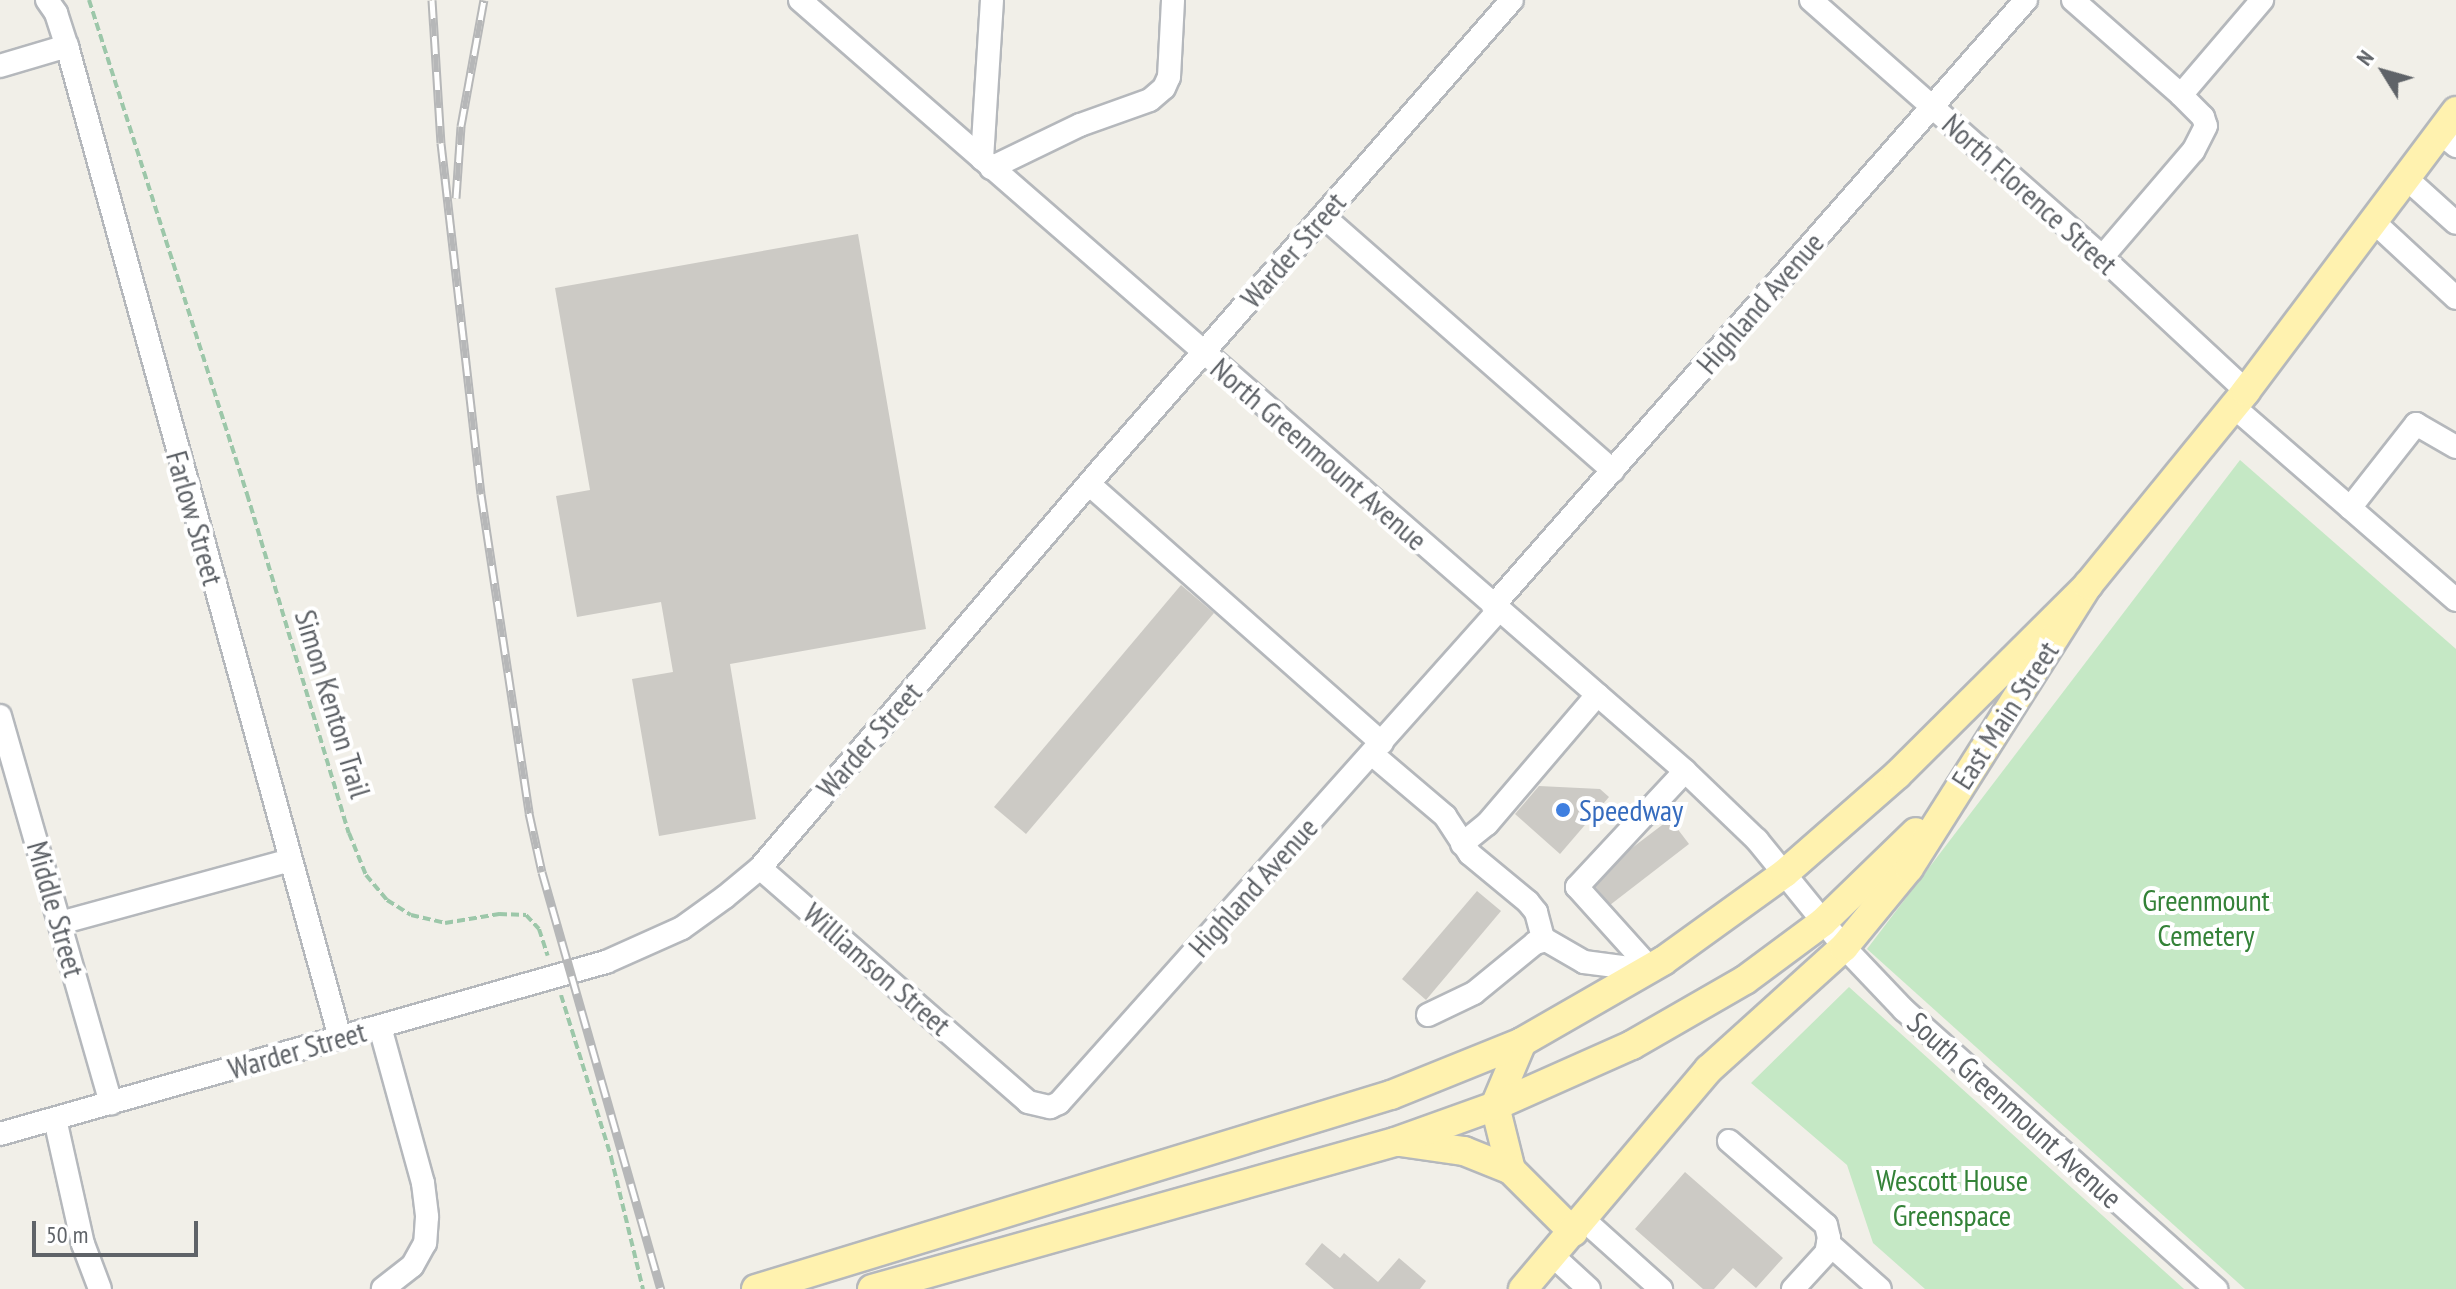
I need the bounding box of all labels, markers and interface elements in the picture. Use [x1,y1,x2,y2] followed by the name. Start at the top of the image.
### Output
[2344,32,2424,112] north arrow
[2350,44,2380,71] text: N
[1935,106,2125,282] street label: North Florence Street
[1233,185,1353,315] street label: Warder Street
[1689,225,1831,381] street label: Highland Avenue
[1203,350,1435,558] street label: North Greenmount Avenue
[159,446,231,590] street label: Farlow Street
[287,605,379,803] street label: Simon Kenton Trail
[1944,634,2066,796] street label: East Main Street
[809,675,929,805] street label: Warder Street
[1579,792,1683,828] place label: Speedway
[1554,801,1572,819] marker: Speedway
[1181,810,1325,964] street label: Highland Avenue
[19,837,93,981] street label: Middle Street
[2142,882,2270,952] park label: Greenmount Cemetery
[796,895,958,1043] street label: Williamson Street
[1900,1004,2130,1216] street label: South Greenmount Avenue
[224,1013,370,1087] street label: Warder Street
[1876,1162,2028,1232] park label: Wescott House Greenspace
[36,1205,202,1255] scale bar
[46,1219,88,1250] text: 50 m

